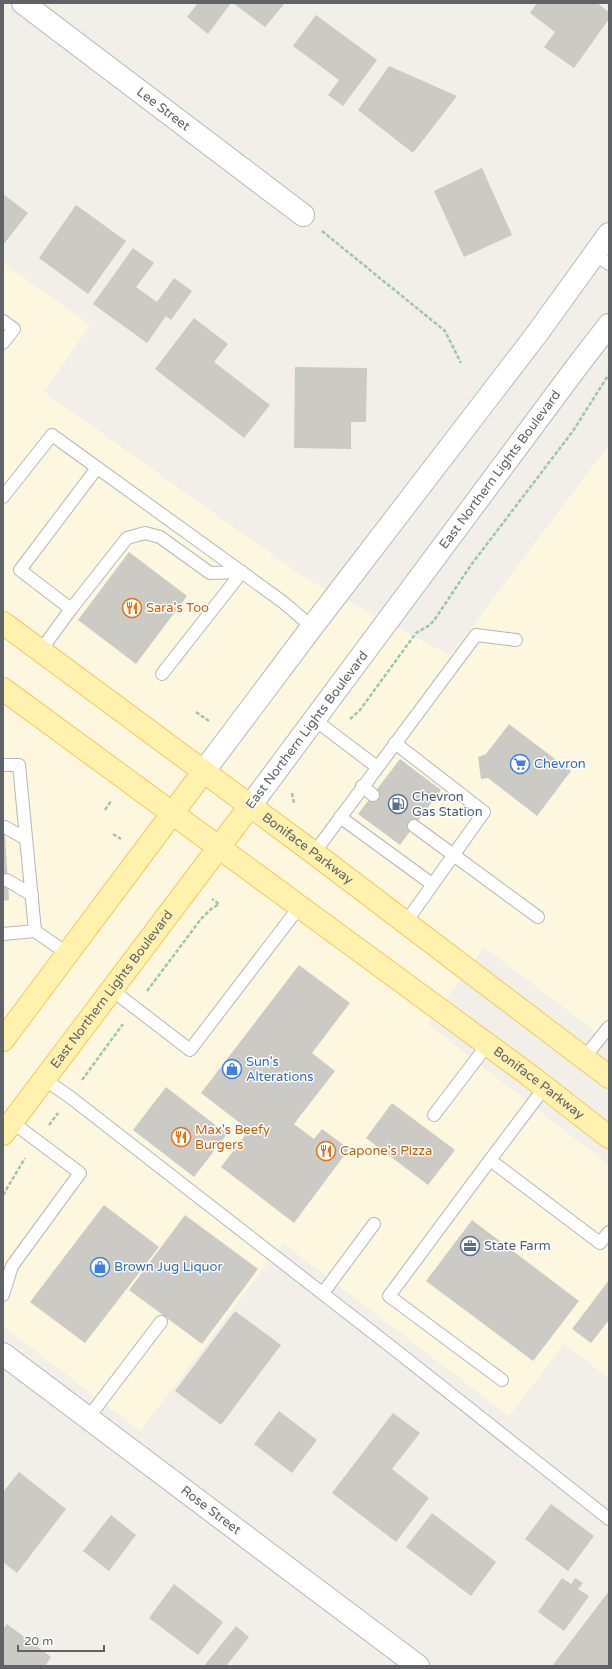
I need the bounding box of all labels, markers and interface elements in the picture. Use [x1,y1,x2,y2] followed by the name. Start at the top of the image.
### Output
[133,84,193,135] street label: Lee Street
[436,387,564,552] street label: East Northern Lights Boulevard
[121,597,143,619] restaurant icon: Sara's Too
[146,600,209,616] place label: Sara's Too
[242,648,372,812] street label: East Northern Lights Boulevard
[509,753,531,775] supermarket icon: Chevron
[534,756,586,772] place label: Chevron
[412,789,483,820] place label: Chevron Gas Station
[387,793,409,815] fuel station icon: Chevron Gas Station
[259,809,356,888] street label: Boniface Parkway
[47,907,176,1072] street label: East Northern Lights Boulevard
[490,1043,587,1123] street label: Boniface Parkway
[246,1054,313,1085] place label: Sun's Alterations
[221,1058,243,1080] shop icon: Sun's Alterations
[195,1122,270,1153] place label: Max's Beefy Burgers
[170,1126,192,1148] restaurant icon: Max's Beefy Burgers
[315,1140,337,1162] restaurant icon: Capone's Pizza
[340,1143,432,1159] place label: Capone's Pizza
[459,1235,481,1257] office icon: State Farm
[484,1238,551,1254] place label: State Farm
[89,1256,111,1278] shop icon: Brown Jug Liquor
[114,1259,222,1275] place label: Brown Jug Liquor
[177,1482,244,1538] street label: Rose Street
[18,1627,104,1653] scale bar
[24,1634,53,1648] text: 20 m

